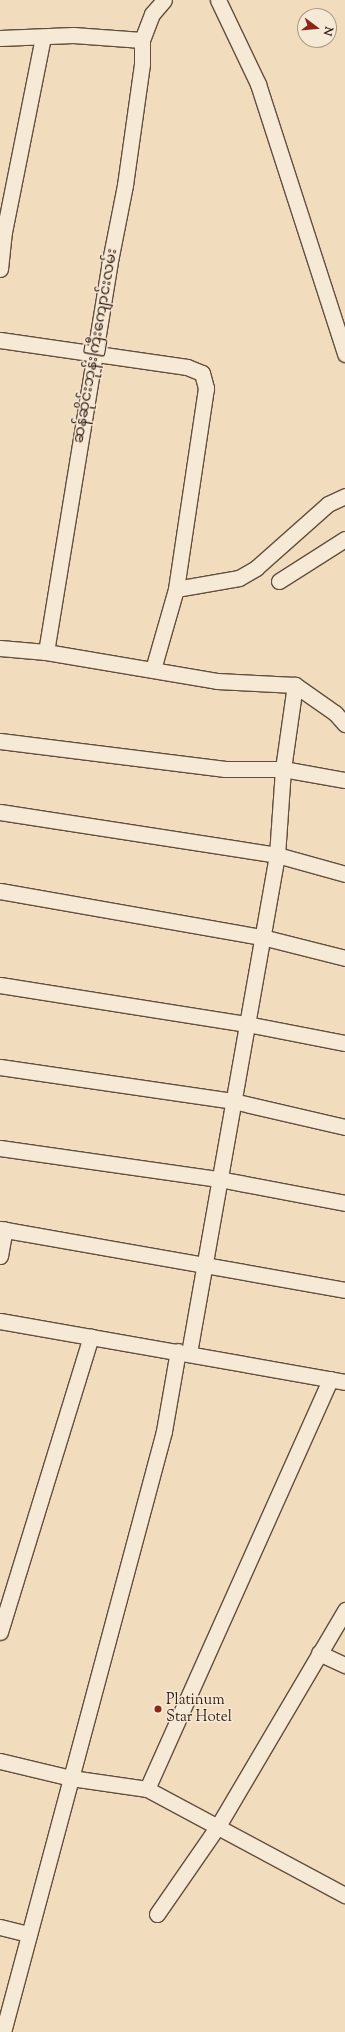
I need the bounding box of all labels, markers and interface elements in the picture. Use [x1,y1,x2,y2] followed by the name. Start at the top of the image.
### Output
[297,8,337,48] north arrow
[319,25,336,37] text: N
[70,247,122,445] street label: ဆန်ဆိုင်းဘုန်းကြီးကျောင်းလမ်း
[166,1691,232,1726] place label: Platinum Star Hotel
[153,1704,163,1714] marker: Platinum Star Hotel

